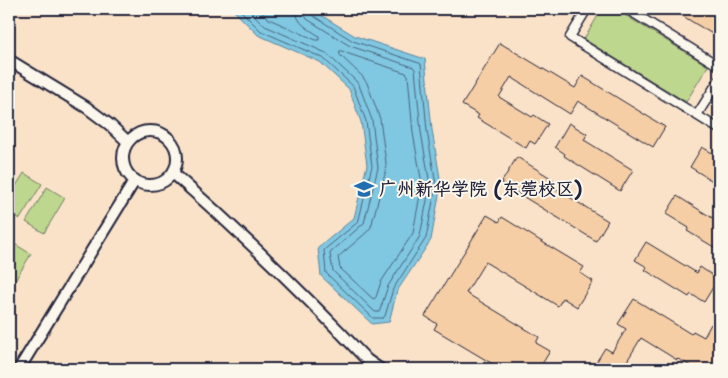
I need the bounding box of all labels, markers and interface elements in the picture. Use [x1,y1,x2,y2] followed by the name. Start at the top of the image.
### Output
[379,177,582,201] place label: 广州新华学院 (东莞校区)
[353,178,375,200] school or university icon: 广州新华学院 (东莞校区)

